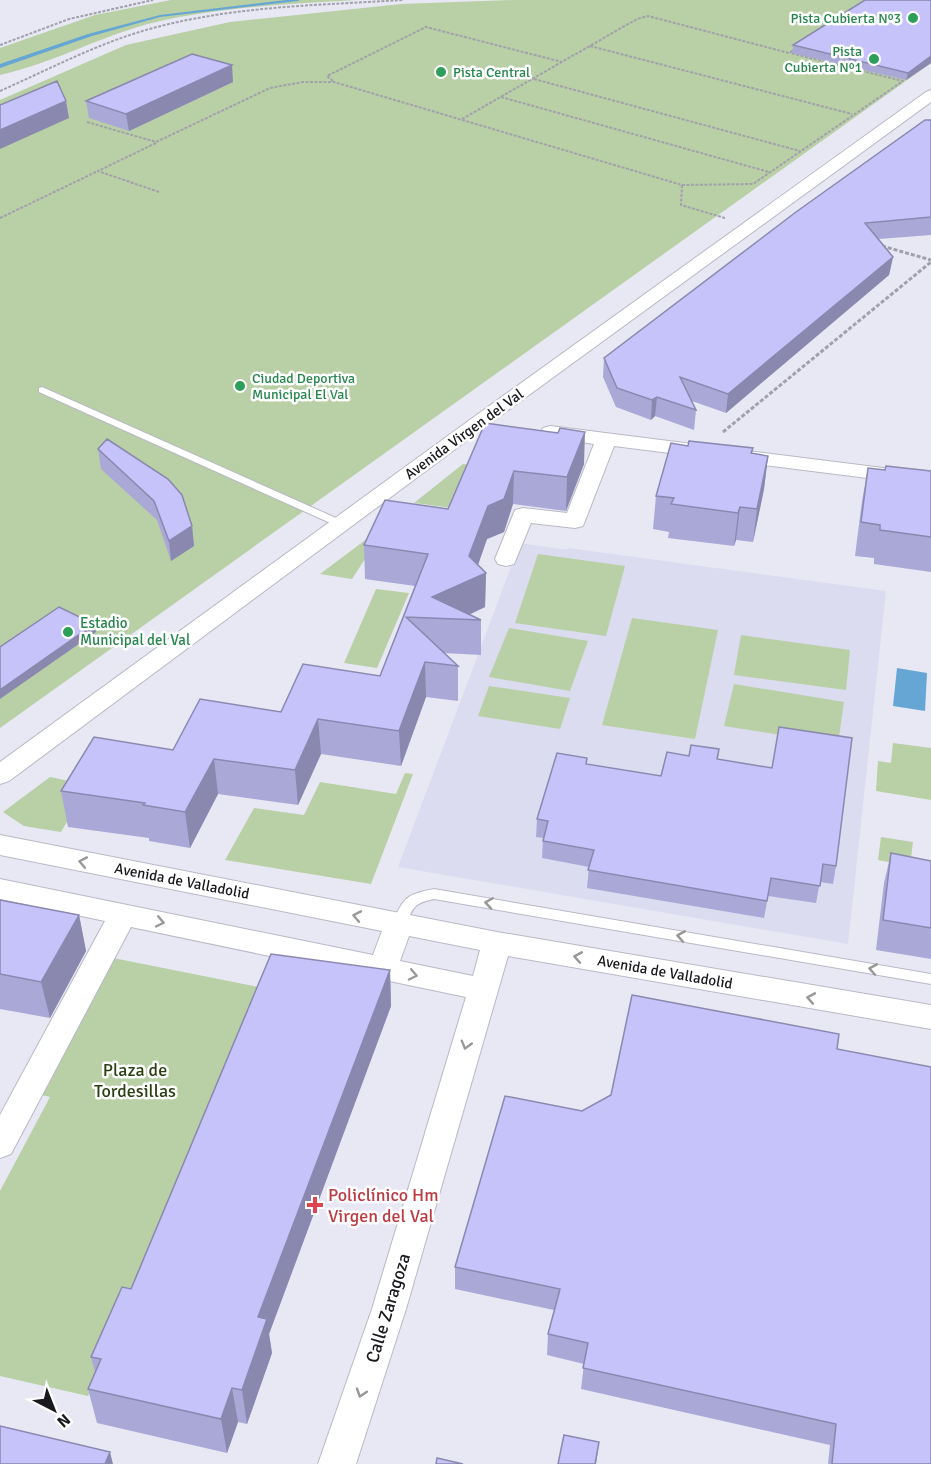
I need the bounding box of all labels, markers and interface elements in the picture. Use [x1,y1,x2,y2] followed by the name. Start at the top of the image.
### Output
[790,10,901,27] place label: Pista Cubierta Nº3
[906,11,920,25] marker: Pista Cubierta Nº3
[784,43,862,76] place label: Pista Cubierta Nº1
[867,52,881,66] marker: Pista Cubierta Nº1
[453,64,530,81] place label: Pista Central
[434,65,448,79] marker: Pista Central
[252,370,355,403] place label: Ciudad Deportiva Municipal El Val
[233,379,247,393] marker: Ciudad Deportiva Municipal El Val
[401,385,527,483] street label: Avenida Virgen del Val
[80,614,190,649] place label: Estadio Municipal del Val
[61,625,75,639] marker: Estadio Municipal del Val
[79,856,89,869] one-way arrow
[113,859,251,903] street label: Avenida de Valladolid
[484,897,494,910] one-way arrow
[352,910,362,923] one-way arrow
[155,915,165,928] one-way arrow
[677,930,686,942] one-way arrow
[596,951,734,993] street label: Avenida de Valladolid
[573,952,582,964] one-way arrow
[869,963,879,976] one-way arrow
[407,968,417,981] one-way arrow
[806,992,816,1004] one-way arrow
[461,1039,473,1050] one-way arrow
[94,1059,176,1102] park label: Plaza de Tordesillas
[328,1184,439,1227] place label: Policlínico Hm Virgen del Val
[306,1196,324,1214] marker: Policlínico Hm Virgen del Val
[361,1251,415,1365] street label: Calle Zaragoza
[24,1380,84,1440] north arrow
[356,1387,368,1398] one-way arrow
[53,1409,74,1432] text: N

